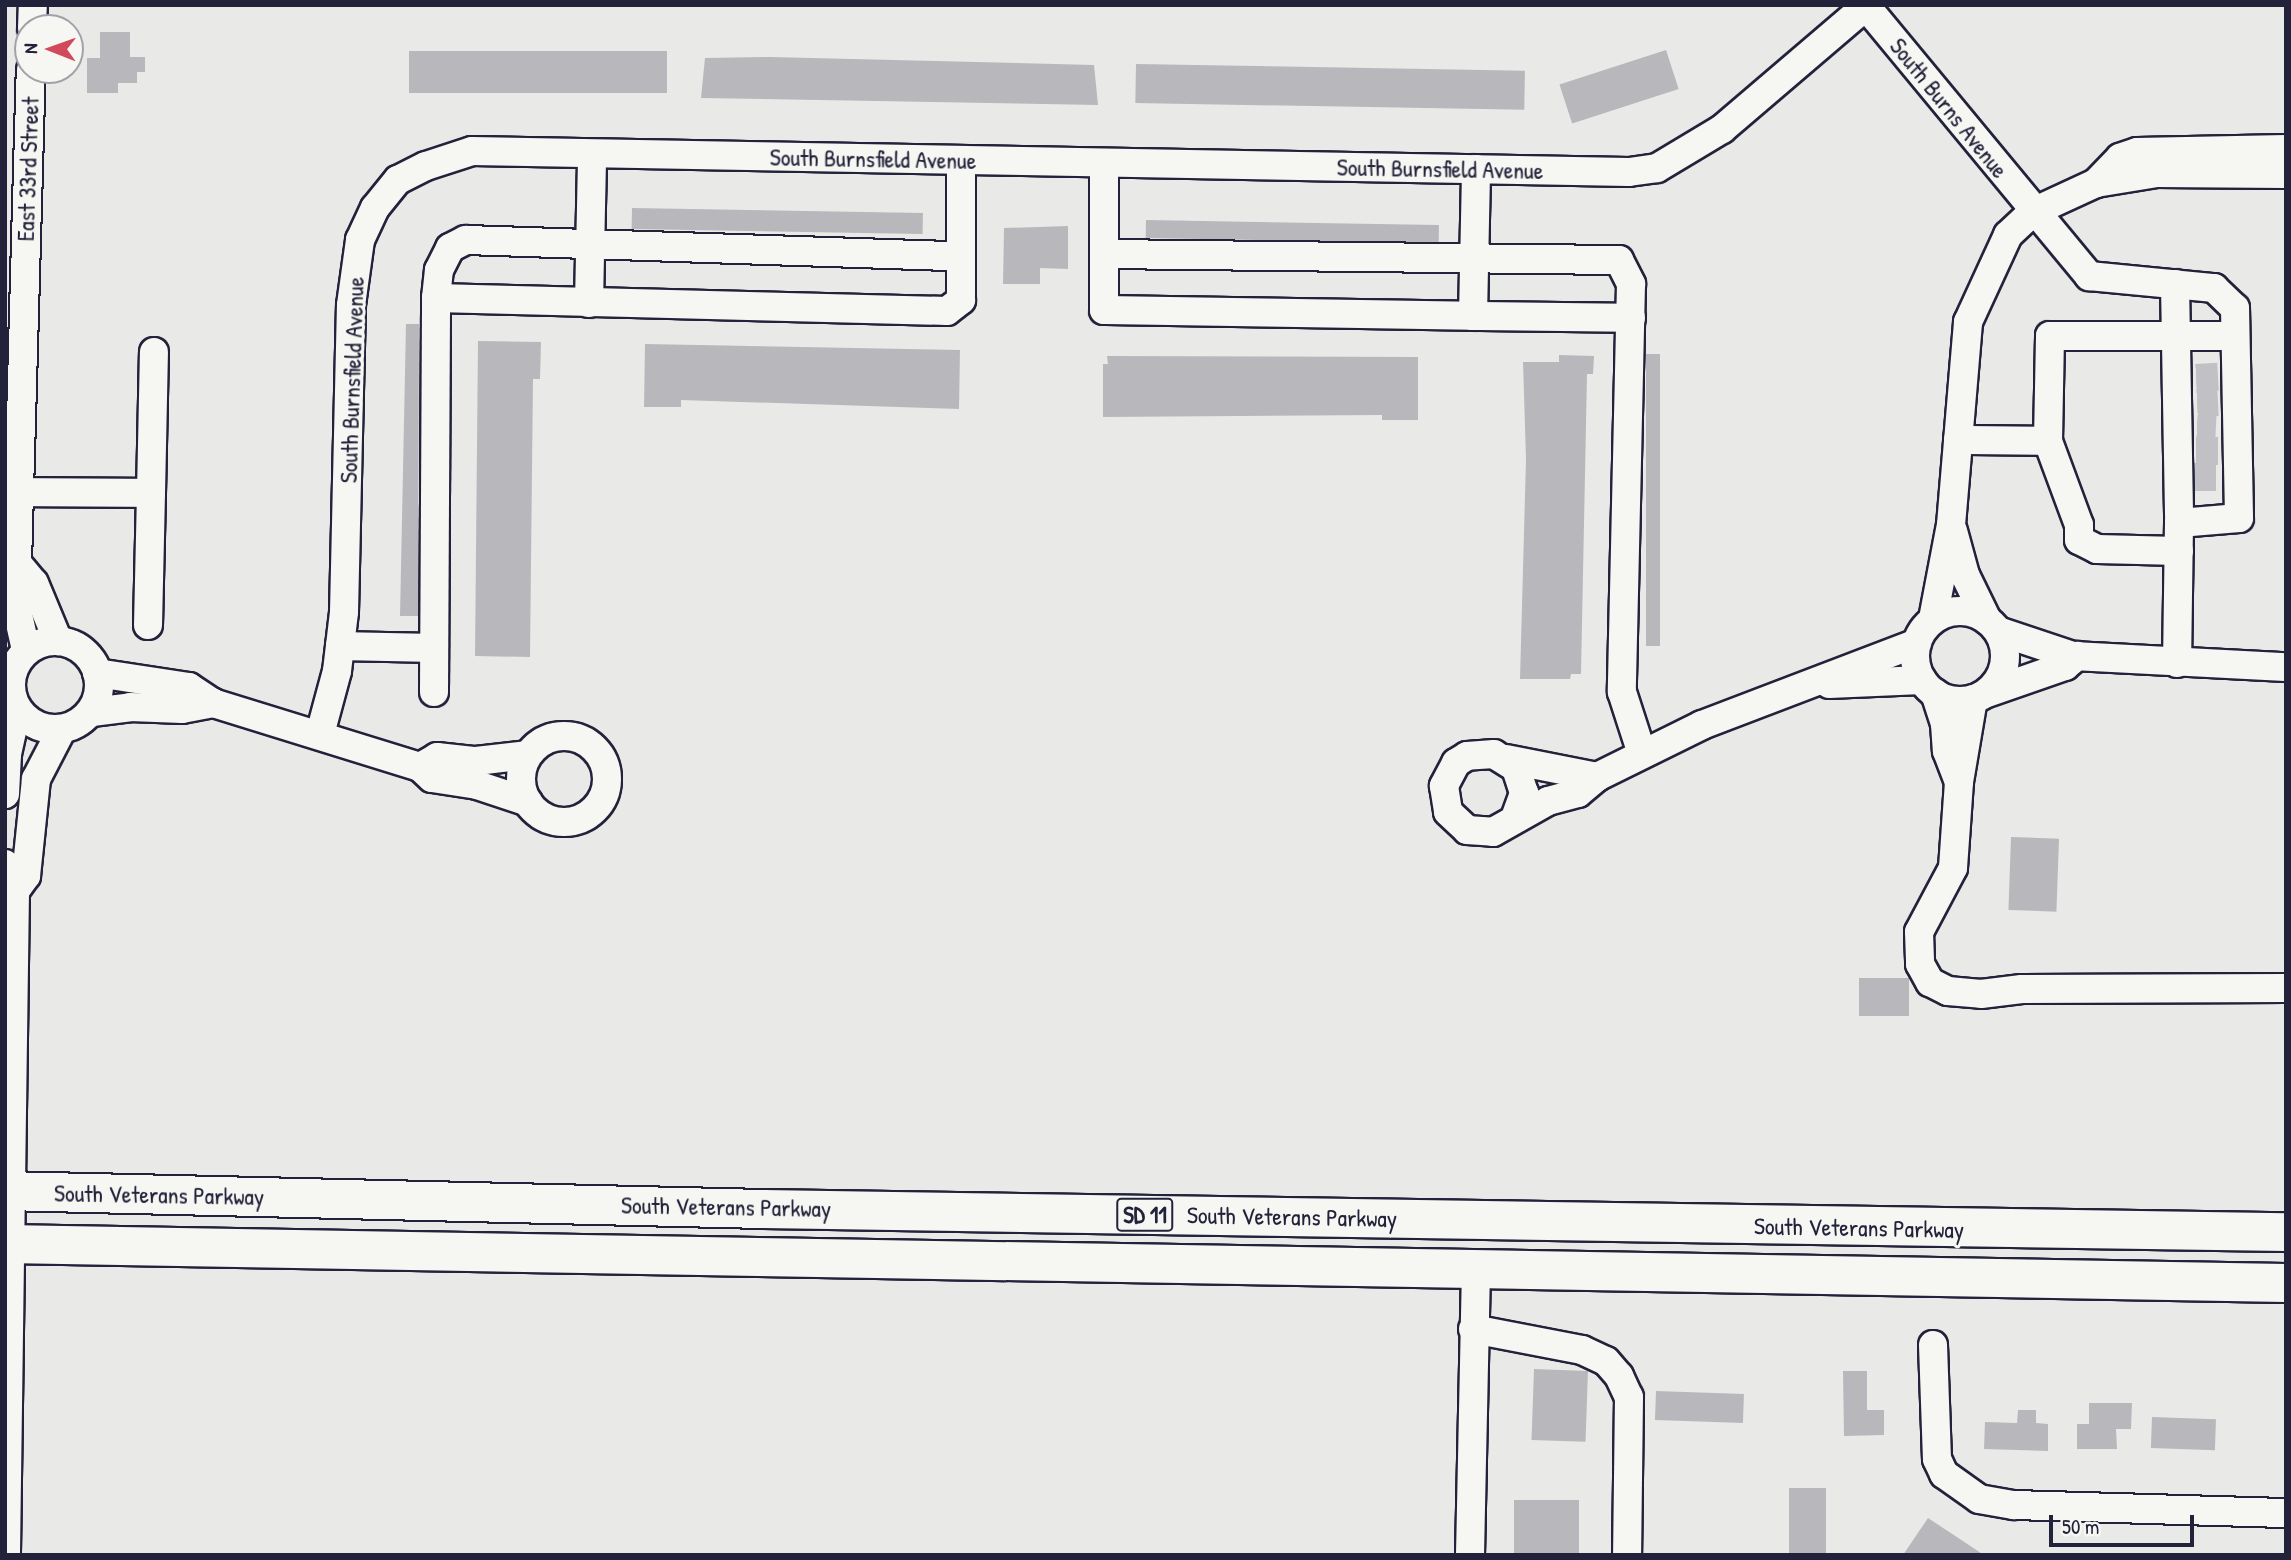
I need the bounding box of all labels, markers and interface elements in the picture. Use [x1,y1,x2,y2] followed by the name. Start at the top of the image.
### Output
[14,14,84,84] north arrow
[1884,32,2014,184] street label: South Burns Avenue
[17,43,43,54] text: N
[11,96,45,242] street label: East 33rd Street
[770,143,976,175] street label: South Burnsfield Avenue
[1337,153,1543,185] street label: South Burnsfield Avenue
[334,276,370,484] street label: South Burnsfield Avenue
[54,1179,264,1211] street label: South Veterans Parkway
[621,1191,831,1223] street label: South Veterans Parkway
[1115,1196,1175,1234] road number: SD 11
[1187,1201,1397,1233] street label: South Veterans Parkway
[1754,1212,1964,1244] street label: South Veterans Parkway
[2053,1500,2198,1544] scale bar
[2062,1512,2099,1541] text: 50 m

